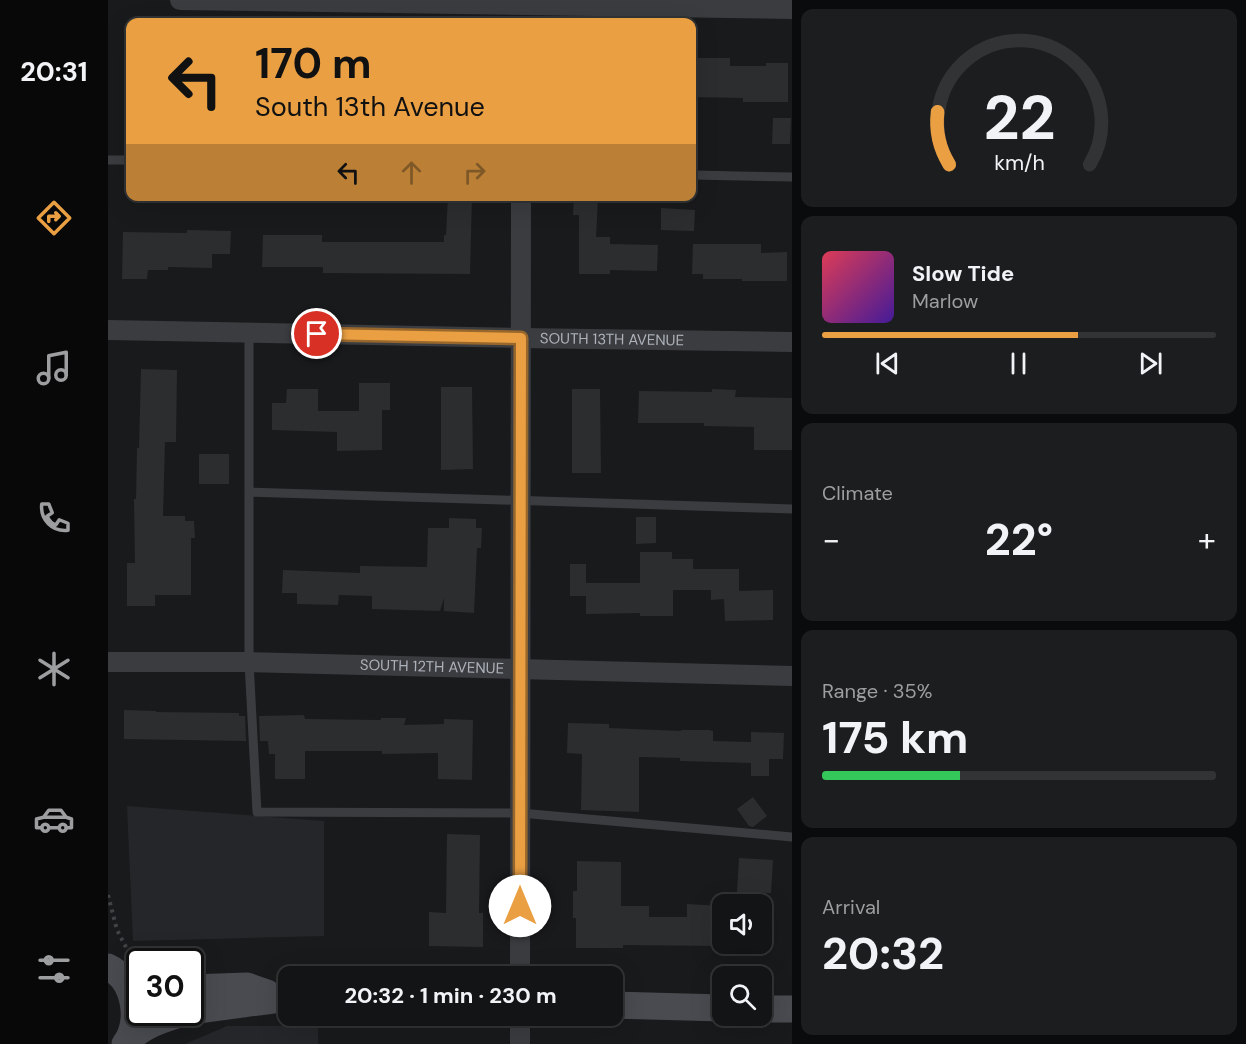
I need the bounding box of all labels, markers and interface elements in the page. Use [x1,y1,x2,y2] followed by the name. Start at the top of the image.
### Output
[255,36,372,91] text: 170 m
[156,42,234,120] icon: left
[20,54,88,89] text: 20:31
[983,77,1055,158] text: 22
[255,89,485,124] text: South 13th Avenue
[994,149,1044,177] text: km/h
[332,156,365,189] icon: left
[395,156,428,189] icon: ahead
[458,156,491,189] icon: right
[33,197,75,239] icon: directions
[912,259,1014,288] text: Slow Tide
[912,288,978,314] text: Marlow
[291,308,342,359] pin
[300,317,333,350] icon: arrive
[540,328,684,350] street label: SOUTH 13TH AVENUE
[33,347,75,389] icon: music
[871,347,904,380] icon: previous
[1002,347,1035,380] icon: pause
[1134,347,1167,380] icon: next
[822,480,893,506] text: Climate
[33,497,75,539] icon: phone
[985,510,1053,569] text: 22°
[822,518,840,561] text: −
[1198,518,1216,561] text: +
[33,648,75,690] icon: climate
[360,655,504,679] street label: SOUTH 12TH AVENUE
[822,678,932,704] text: Range · 35%
[822,708,968,767] text: 175 km
[33,798,75,840] icon: car
[488,874,552,938] position arrow
[712,894,772,1026] map controls
[712,894,772,954] button: sound
[822,894,880,920] text: Arrival
[822,924,944,983] text: 20:32
[33,948,75,990] icon: filters
[126,948,204,1026] speed limit sign: 30
[712,966,772,1026] button: search
[344,981,557,1010] text: 20:32 · 1 min · 230 m

